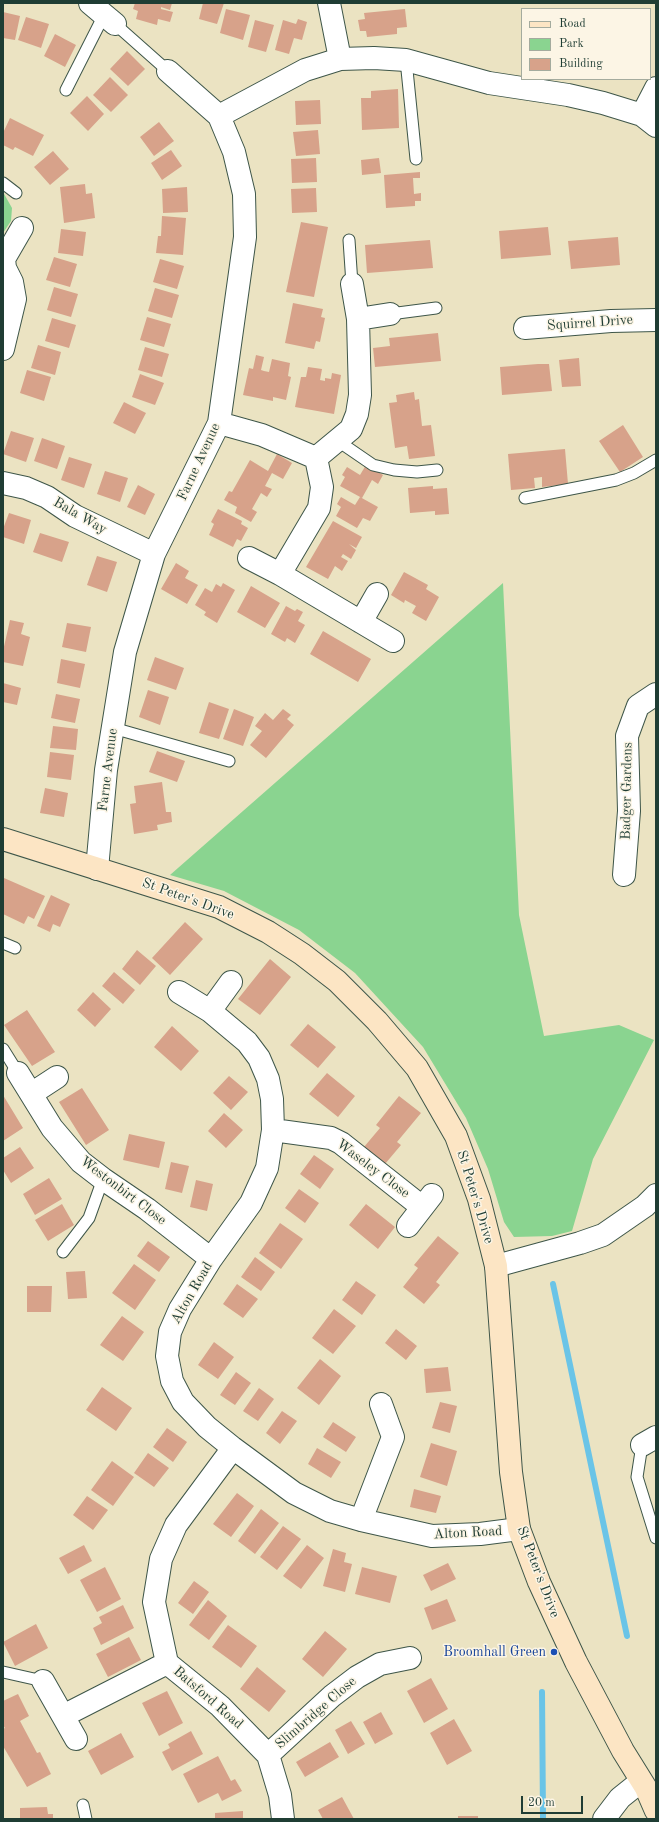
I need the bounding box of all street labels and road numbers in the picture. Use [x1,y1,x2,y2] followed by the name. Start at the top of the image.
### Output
[546,312,634,334] street label: Squirrel Drive
[174,421,224,503] street label: Farne Avenue
[50,494,110,538] street label: Bala Way
[95,727,121,813] street label: Farne Avenue
[618,742,636,840] street label: Badger Gardens
[140,875,236,923] street label: St Peter's Drive
[333,1136,413,1202] street label: Waseley Close
[453,1148,497,1246] street label: St Peter's Drive
[77,1153,169,1229] street label: Westonbirt Close
[167,1259,217,1327] street label: Alton Road
[433,1523,503,1543] street label: Alton Road
[513,1524,563,1620] street label: St Peter's Drive
[170,1663,246,1733] street label: Batsford Road
[272,1673,360,1753] street label: Slimbridge Close

